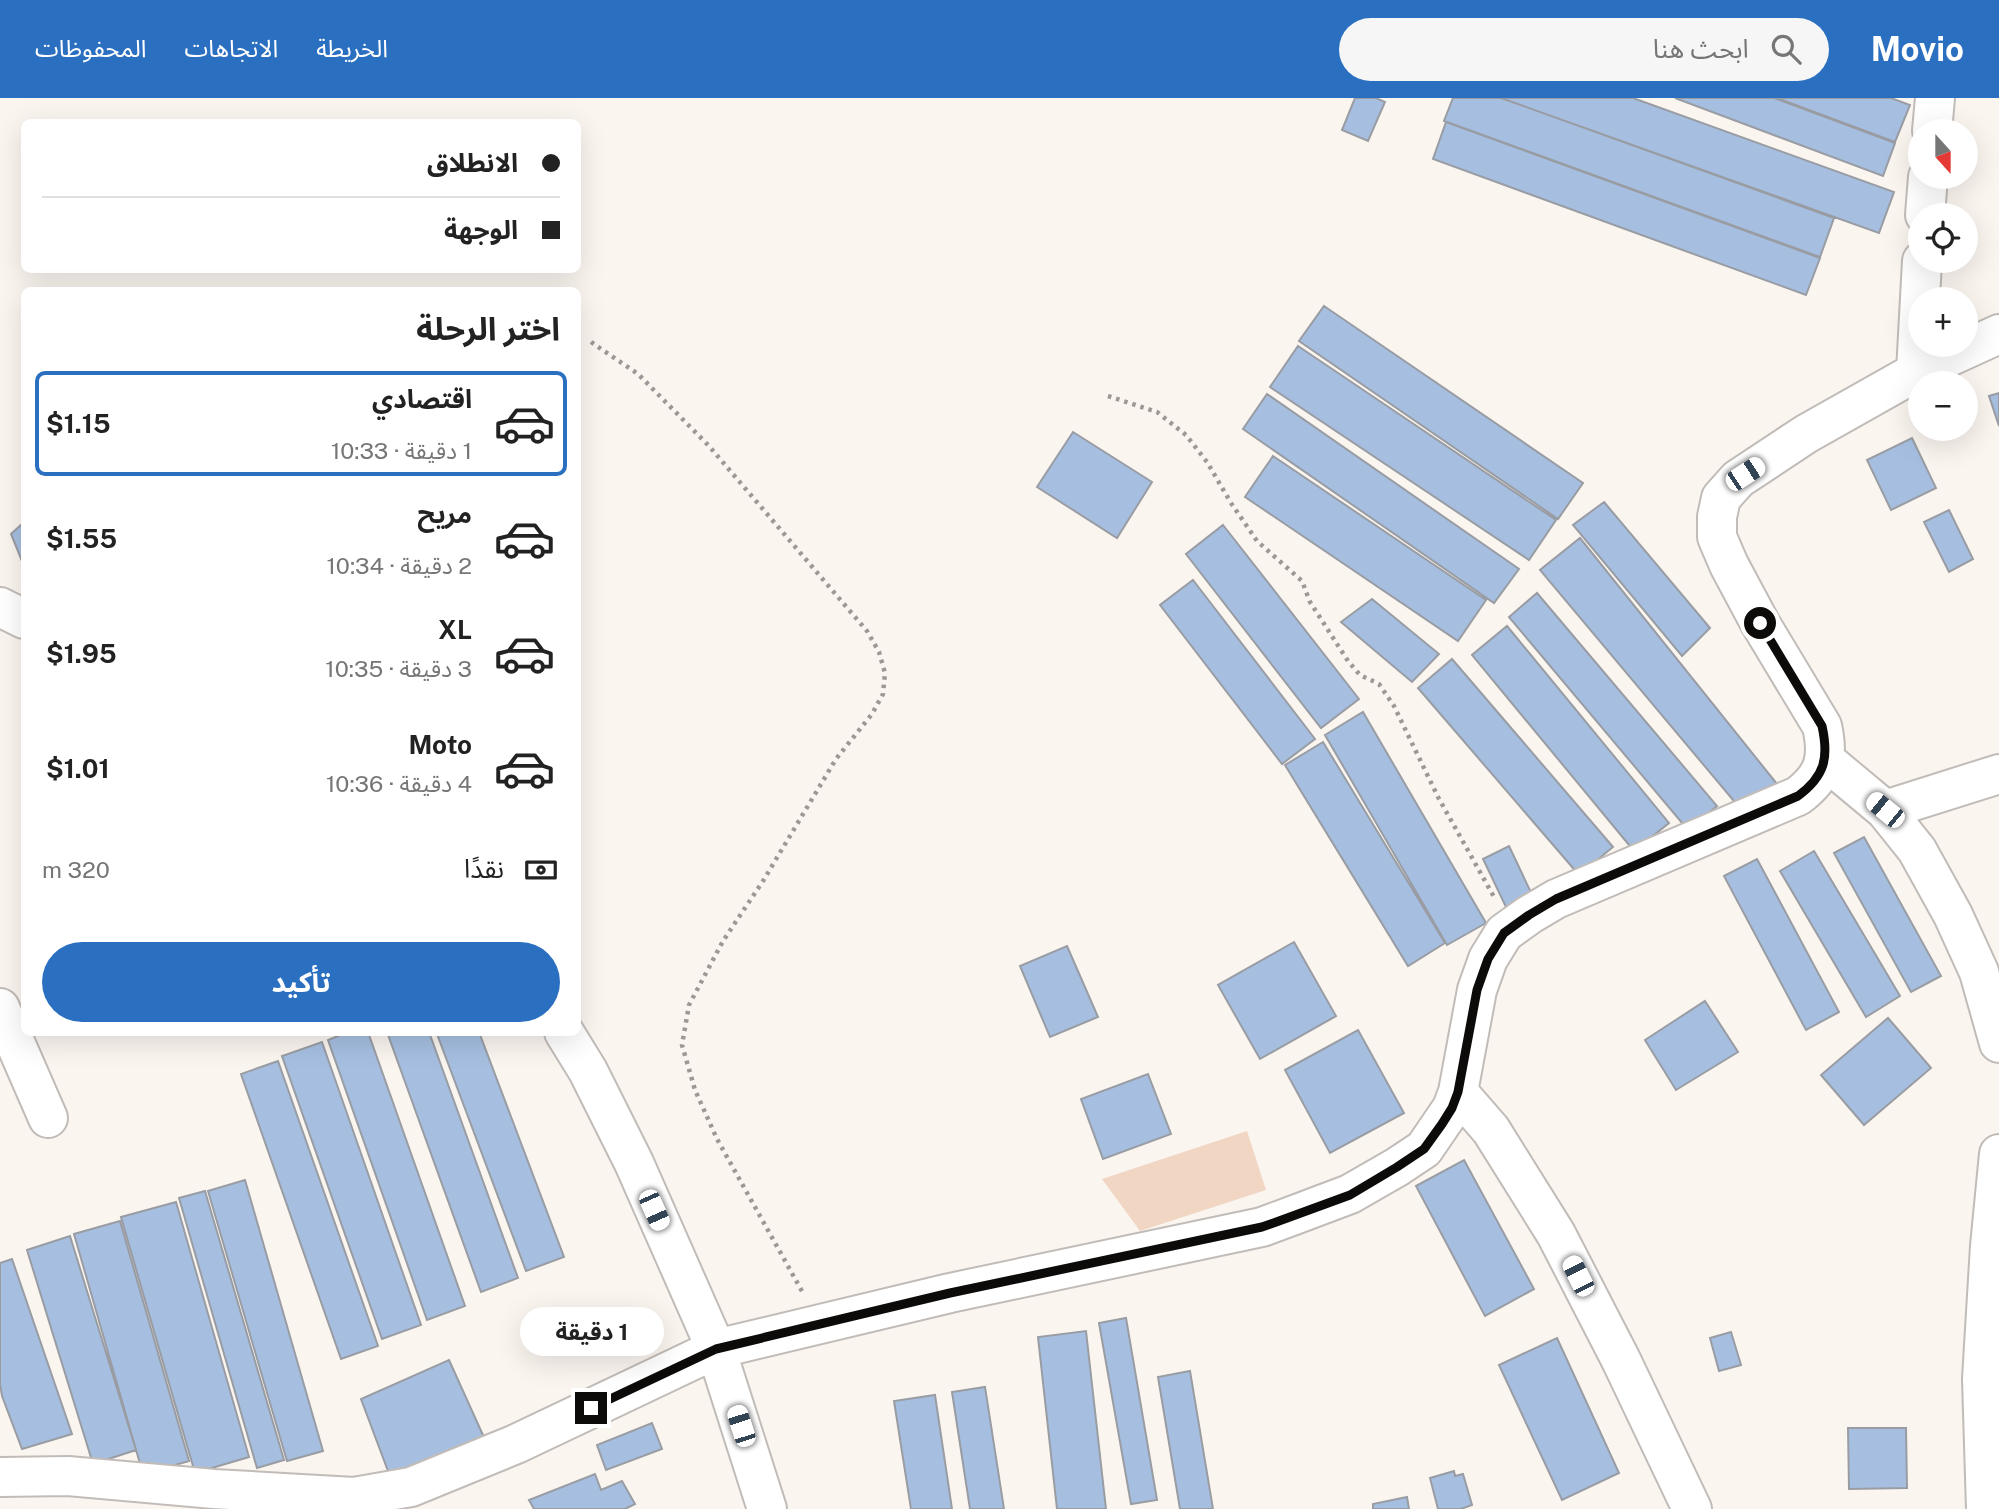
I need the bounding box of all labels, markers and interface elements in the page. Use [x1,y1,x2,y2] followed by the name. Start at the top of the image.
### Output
[1339,18,1829,81] search box
[1767,30,1805,68] icon: search
[1871,30,1964,68] text: Movio
[1653,33,1749,64] text: ابحث هنا
[35,34,146,62] text: المحفوظات
[184,34,278,62] text: الاتجاهات
[316,34,388,62] text: الخريطة
[1908,119,1978,189] north arrow
[1908,119,1978,441] map controls
[427,147,518,178] text: الانطلاق
[1908,203,1978,273] button: locate
[444,214,518,245] text: الوجهة
[1908,287,1978,357] button: +
[416,310,560,347] text: اختر الرحلة
[1908,371,1978,441] button: −
[372,383,472,414] text: اقتصادي
[493,392,556,455] icon: car
[46,408,111,439] text: $1.15
[331,437,472,464] text: 1 دقيقة · 10:33
[1722,454,1769,494] car
[417,498,472,529] text: مريح
[493,507,556,570] icon: car
[46,523,117,554] text: $1.55
[326,552,472,579] text: 2 دقيقة · 10:34
[1744,607,1776,639] route start
[438,614,472,645] text: XL
[493,622,556,685] icon: car
[46,638,117,669] text: $1.95
[325,655,472,682] text: 3 دقيقة · 10:35
[409,729,472,760] text: Moto
[493,737,556,800] icon: car
[46,753,110,784] text: $1.01
[326,770,472,797] text: 4 دقيقة · 10:36
[1863,789,1908,831] car
[522,851,560,889] icon: cash
[464,853,504,884] text: نقدًا
[42,856,110,883] text: 320 m
[42,942,560,1022] button: تأكيد
[636,1187,673,1233] car
[1560,1253,1597,1299] car
[519,1306,663,1356] callout: 1 دقيقة
[556,1318,628,1345] text: 1 دقيقة
[575,1392,607,1424] route end
[725,1403,758,1449] car

